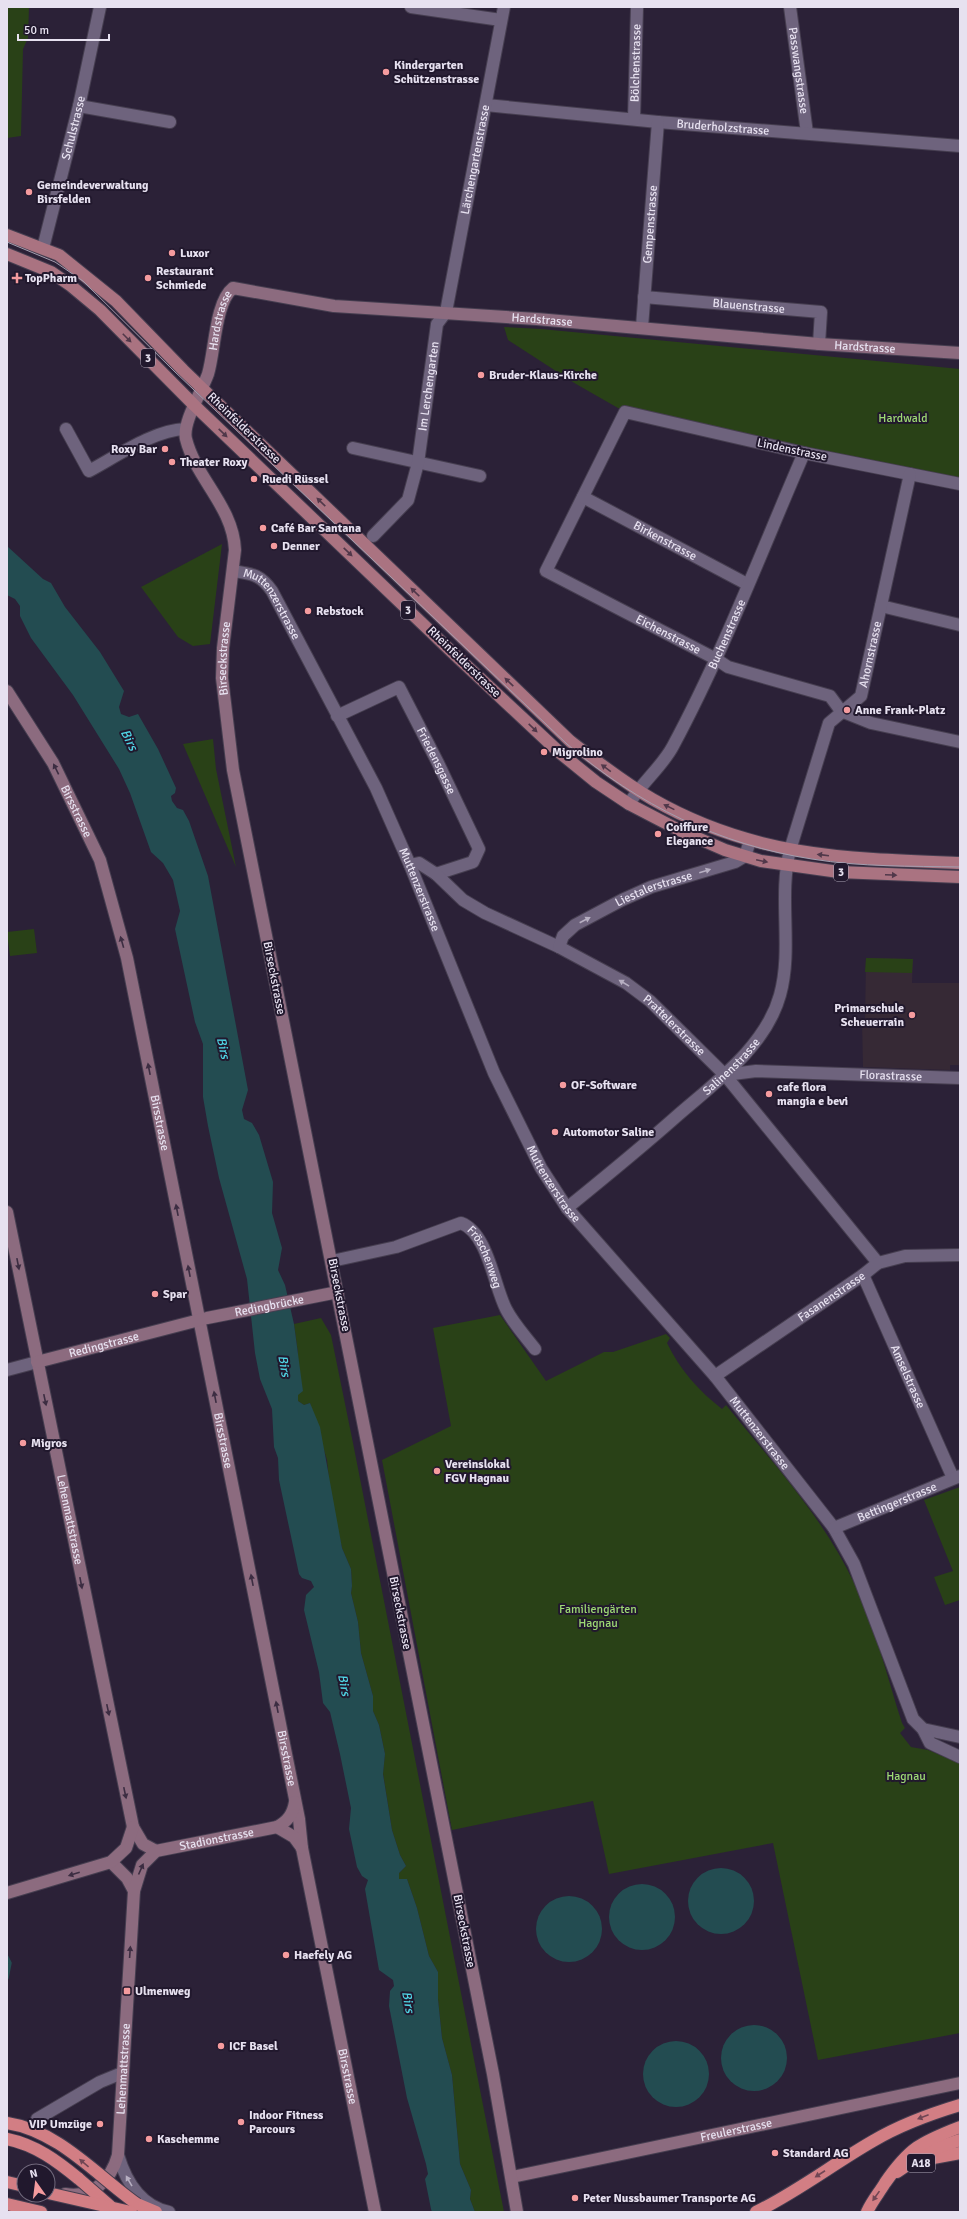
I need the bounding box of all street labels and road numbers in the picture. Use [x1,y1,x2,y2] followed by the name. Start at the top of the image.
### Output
[627,24,644,102] street label: Bölchenstrasse
[785,26,812,115] street label: Passwangstrasse
[58,94,88,161] street label: Schulstrasse
[457,103,493,216] street label: Lärchengartenstrasse
[676,116,770,138] street label: Bruderholzstrasse
[639,184,661,264] street label: Gempenstrasse
[205,287,235,351] street label: Hardstrasse
[712,295,785,316] street label: Blauenstrasse
[511,310,573,330] street label: Hardstrasse
[834,337,896,356] street label: Hardstrasse
[415,340,442,432] street label: Im Lerchengarten
[141,349,155,367] road number: 3
[204,389,284,467] street label: Rheinfelderstrasse
[756,435,828,465] street label: Lindenstrasse
[631,518,699,564] street label: Birkenstrasse
[242,565,304,642] street label: Muttenzerstrasse
[705,597,749,672] street label: Buchenstrasse
[401,601,415,619] road number: 3
[633,611,703,657] street label: Eichenstrasse
[856,620,885,689] street label: Ahornstrasse
[214,621,234,696] street label: Birseckstrasse
[424,623,504,701] street label: Rheinfelderstrasse
[413,725,459,797] street label: Friedensgasse
[57,782,95,840] street label: Birsstrasse
[396,845,444,934] street label: Muttenzerstrasse
[834,863,848,881] road number: 3
[612,868,694,910] street label: Liestalerstrasse
[260,940,288,1016] street label: Birseckstrasse
[640,991,708,1059] street label: Prattelerstrasse
[700,1035,763,1098] street label: Salinenstrasse
[859,1067,922,1084] street label: Florastrasse
[147,1094,173,1152] street label: Birsstrasse
[523,1143,584,1226] street label: Muttenzerstrasse
[464,1222,505,1290] street label: Fröschenweg
[325,1257,353,1333] street label: Birseckstrasse
[795,1268,868,1325] street label: Fasanenstrasse
[233,1291,305,1320] street label: Redingbrücke
[67,1328,141,1361] street label: Redingstrasse
[887,1342,929,1411] street label: Amselstrasse
[726,1393,793,1473] street label: Muttenzerstrasse
[210,1411,236,1470] street label: Birsstrasse
[53,1473,87,1566] street label: Lehenmattstrasse
[855,1479,939,1525] street label: Bettingerstrasse
[386,1575,414,1651] street label: Birseckstrasse
[274,1729,300,1788] street label: Birsstrasse
[178,1824,255,1854] street label: Stadionstrasse
[450,1893,478,1969] street label: Birseckstrasse
[113,2023,133,2115] street label: Lehenmattstrasse
[335,2047,361,2106] street label: Birsstrasse
[699,2115,773,2145] street label: Freulerstrasse
[907,2154,935,2172] road number: A18

